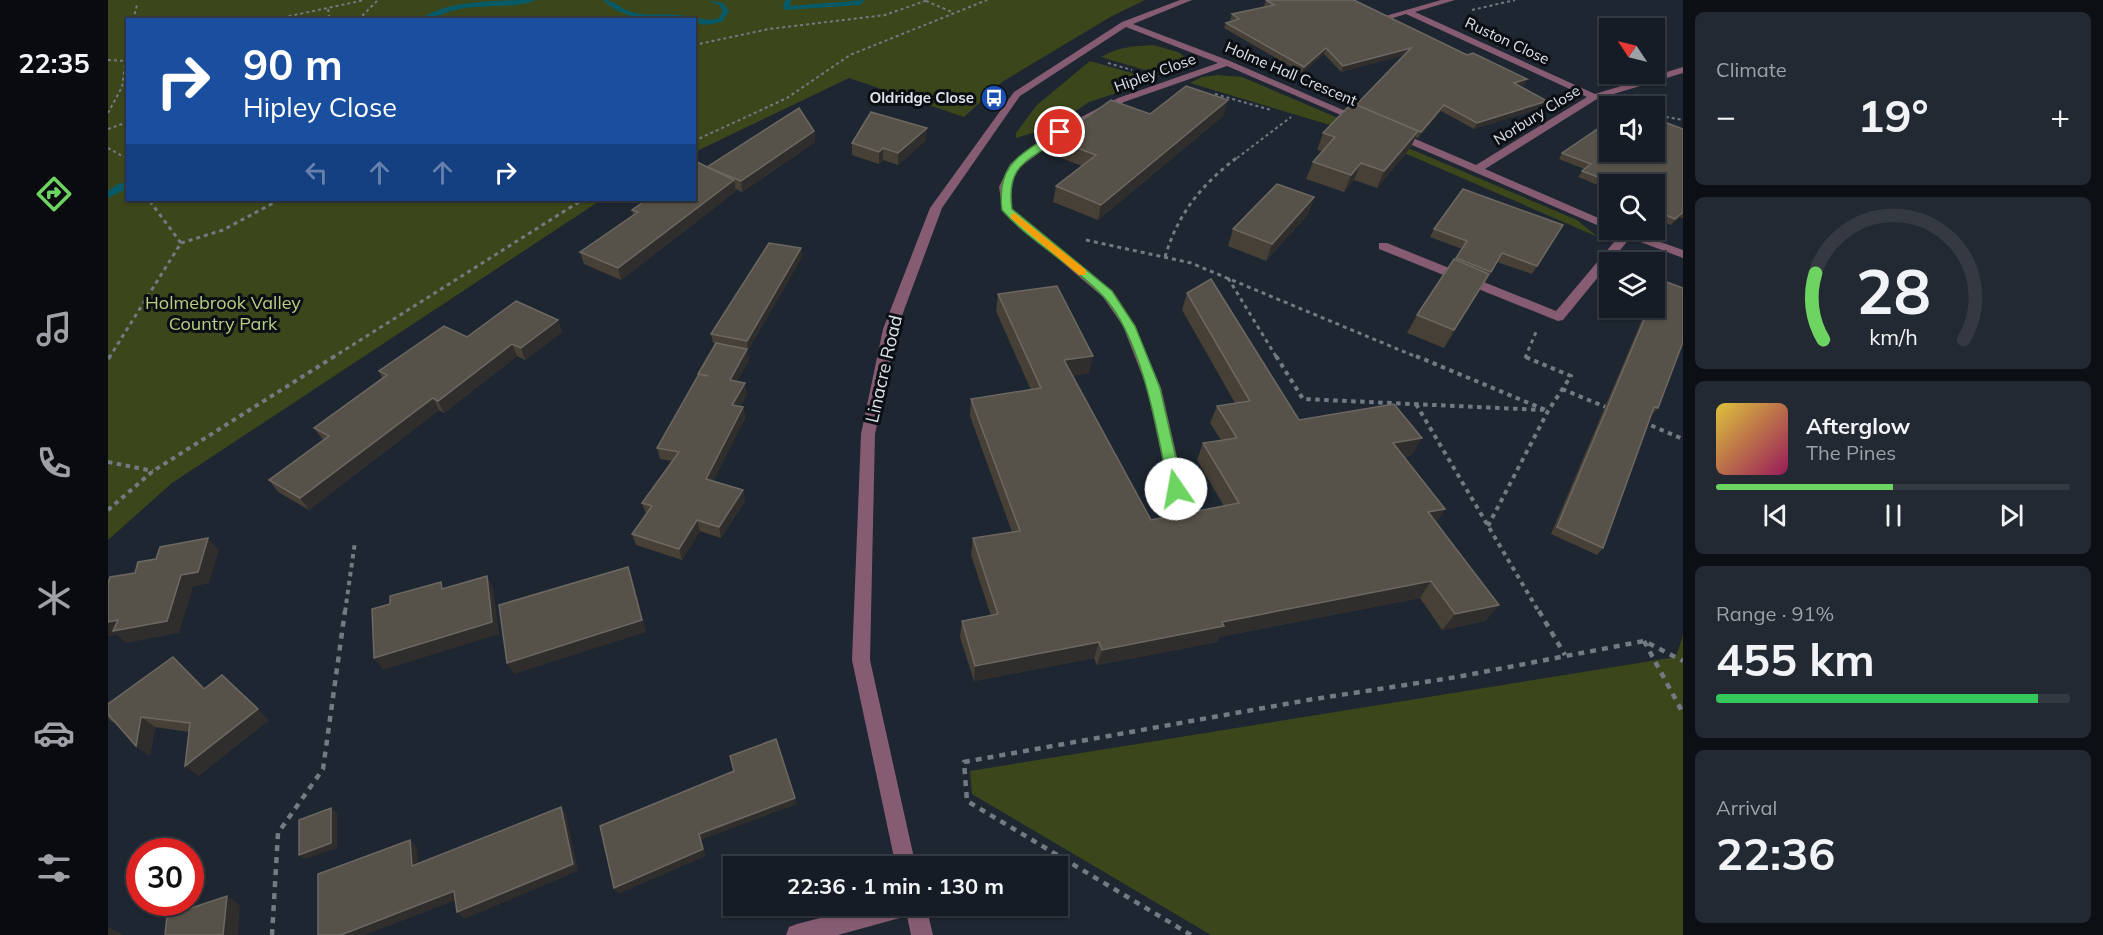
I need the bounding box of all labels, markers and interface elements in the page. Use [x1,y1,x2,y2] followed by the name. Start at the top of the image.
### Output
[1462,13,1552,68] street label: Ruston Close
[1599,18,1665,84] north arrow
[1599,18,1665,318] map controls
[1223,37,1360,110] street label: Holme Hall Crescent
[243,38,343,91] text: 90 m
[144,42,222,120] icon: right
[18,46,90,80] text: 22:35
[1111,49,1198,96] street label: Hipley Close
[1716,57,1787,82] text: Climate
[1490,80,1584,149] street label: Norbury Close
[979,83,1009,113] bus stop icon: Oldridge Close
[1857,87,1929,143] text: 19°
[869,88,974,107] place label: Oldridge Close
[243,90,397,124] text: Hipley Close
[1716,95,1736,136] text: −
[2050,95,2070,136] text: +
[1599,96,1665,162] button: sound
[1034,106,1085,157] pin
[1043,115,1076,148] icon: arrive
[300,156,333,189] icon: left
[363,156,396,189] icon: ahead
[426,156,459,189] icon: ahead
[489,156,522,189] icon: right
[33,173,75,215] icon: directions
[1599,174,1665,240] button: search
[1856,251,1930,330] text: 28
[1599,252,1665,318] button: layers
[145,291,301,335] park label: Holmebrook Valley Country Park
[33,308,75,350] icon: music
[860,313,907,425] street label: Linacre Road
[1869,323,1917,350] text: km/h
[1806,412,1910,440] text: Afterglow
[1806,440,1896,465] text: The Pines
[33,442,75,484] icon: phone
[1144,457,1208,521] position arrow
[1759,499,1792,532] icon: previous
[1877,499,1910,532] icon: pause
[1995,499,2028,532] icon: next
[33,577,75,619] icon: climate
[1716,601,1834,626] text: Range · 91%
[1716,631,1875,687] text: 455 km
[33,712,75,754] icon: car
[1716,795,1777,820] text: Arrival
[1716,825,1835,881] text: 22:36
[126,838,204,916] speed limit sign: 30
[33,847,75,889] icon: filters
[787,872,1004,900] text: 22:36 · 1 min · 130 m

